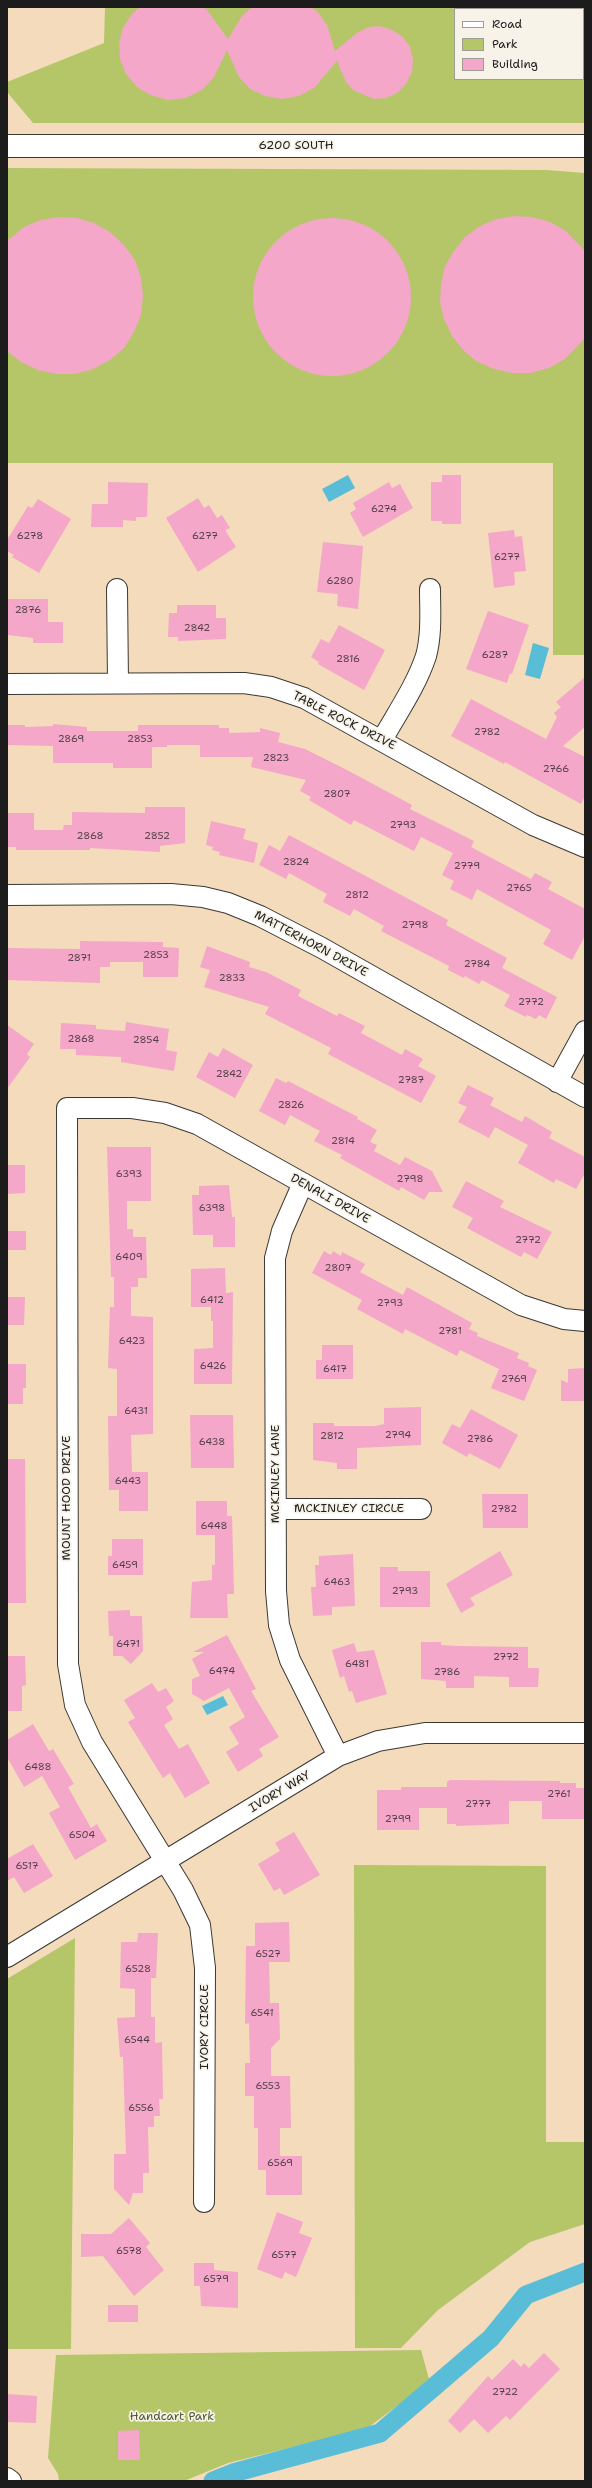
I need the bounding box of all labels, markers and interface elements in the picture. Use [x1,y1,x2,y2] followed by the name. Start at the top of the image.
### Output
[454,8,584,80] legend
[492,16,522,32] text: Road
[492,36,518,52] text: Park
[492,56,538,72] text: Building
[258,139,334,153] street label: 6200 SOUTH
[371,503,397,515] house number: 6274
[17,530,43,542] house number: 6278
[192,530,218,542] house number: 6277
[494,551,520,563] house number: 6277
[327,575,353,587] house number: 6280
[15,604,41,616] house number: 2876
[184,622,210,634] house number: 2842
[482,649,508,661] house number: 6287
[336,653,360,665] house number: 2816
[290,689,398,753] street label: TABLE ROCK DRIVE
[474,726,500,738] house number: 2782
[58,733,84,745] house number: 2869
[127,733,153,745] house number: 2853
[263,752,289,764] house number: 2823
[543,763,569,775] house number: 2766
[324,788,350,800] house number: 2807
[390,819,416,831] house number: 2793
[76,830,104,842] house number: 2868
[144,830,170,842] house number: 2852
[283,856,309,868] house number: 2824
[454,860,480,872] house number: 2779
[506,882,532,894] house number: 2765
[345,889,369,901] house number: 2812
[252,908,370,980] street label: MATTERHORN DRIVE
[402,919,428,931] house number: 2798
[143,949,169,961] house number: 2853
[67,952,91,964] house number: 2871
[464,958,490,970] house number: 2784
[219,972,245,984] house number: 2833
[518,996,544,1008] house number: 2772
[67,1033,95,1045] house number: 2868
[133,1034,159,1046] house number: 2854
[216,1068,242,1080] house number: 2842
[398,1074,424,1086] house number: 2787
[278,1099,304,1111] house number: 2826
[331,1135,355,1147] house number: 2814
[116,1168,142,1180] house number: 6393
[288,1171,372,1227] street label: DENALI DRIVE
[397,1173,423,1185] house number: 2798
[199,1202,225,1214] house number: 6398
[515,1234,541,1246] house number: 2772
[115,1251,143,1263] house number: 6409
[325,1262,351,1274] house number: 2807
[200,1294,224,1306] house number: 6412
[377,1297,403,1309] house number: 2793
[438,1325,462,1337] house number: 2781
[119,1335,145,1347] house number: 6423
[200,1360,226,1372] house number: 6426
[323,1363,347,1375] house number: 6417
[501,1373,527,1385] house number: 2769
[124,1405,148,1417] house number: 6431
[269,1425,283,1523] street label: MCKINLEY LANE
[385,1429,411,1441] house number: 2794
[320,1430,344,1442] house number: 2812
[467,1433,493,1445] house number: 2786
[60,1435,74,1561] street label: MOUNT HOOD DRIVE
[199,1436,225,1448] house number: 6438
[115,1475,141,1487] house number: 6443
[294,1502,404,1516] street label: MCKINLEY CIRCLE
[491,1503,517,1515] house number: 2782
[200,1520,228,1532] house number: 6448
[112,1559,138,1571] house number: 6459
[324,1576,350,1588] house number: 6463
[392,1585,418,1597] house number: 2793
[116,1638,140,1650] house number: 6471
[493,1651,519,1663] house number: 2772
[345,1658,369,1670] house number: 6481
[209,1665,235,1677] house number: 6474
[434,1666,460,1678] house number: 2786
[24,1761,52,1773] house number: 6488
[247,1768,313,1816] street label: IVORY WAY
[547,1788,571,1800] house number: 2761
[465,1798,491,1810] house number: 2777
[385,1813,411,1825] house number: 2799
[69,1829,95,1841] house number: 6504
[16,1860,38,1872] house number: 6517
[255,1948,281,1960] house number: 6527
[125,1963,151,1975] house number: 6528
[198,1984,212,2070] street label: IVORY CIRCLE
[250,2007,274,2019] house number: 6541
[124,2034,150,2046] house number: 6544
[255,2080,281,2092] house number: 6553
[128,2102,154,2114] house number: 6556
[267,2157,293,2169] house number: 6569
[116,2245,142,2257] house number: 6578
[271,2249,297,2261] house number: 6577
[203,2273,229,2285] house number: 6579
[492,2386,518,2398] house number: 2722
[130,2410,214,2424] park label: Handcart Park

